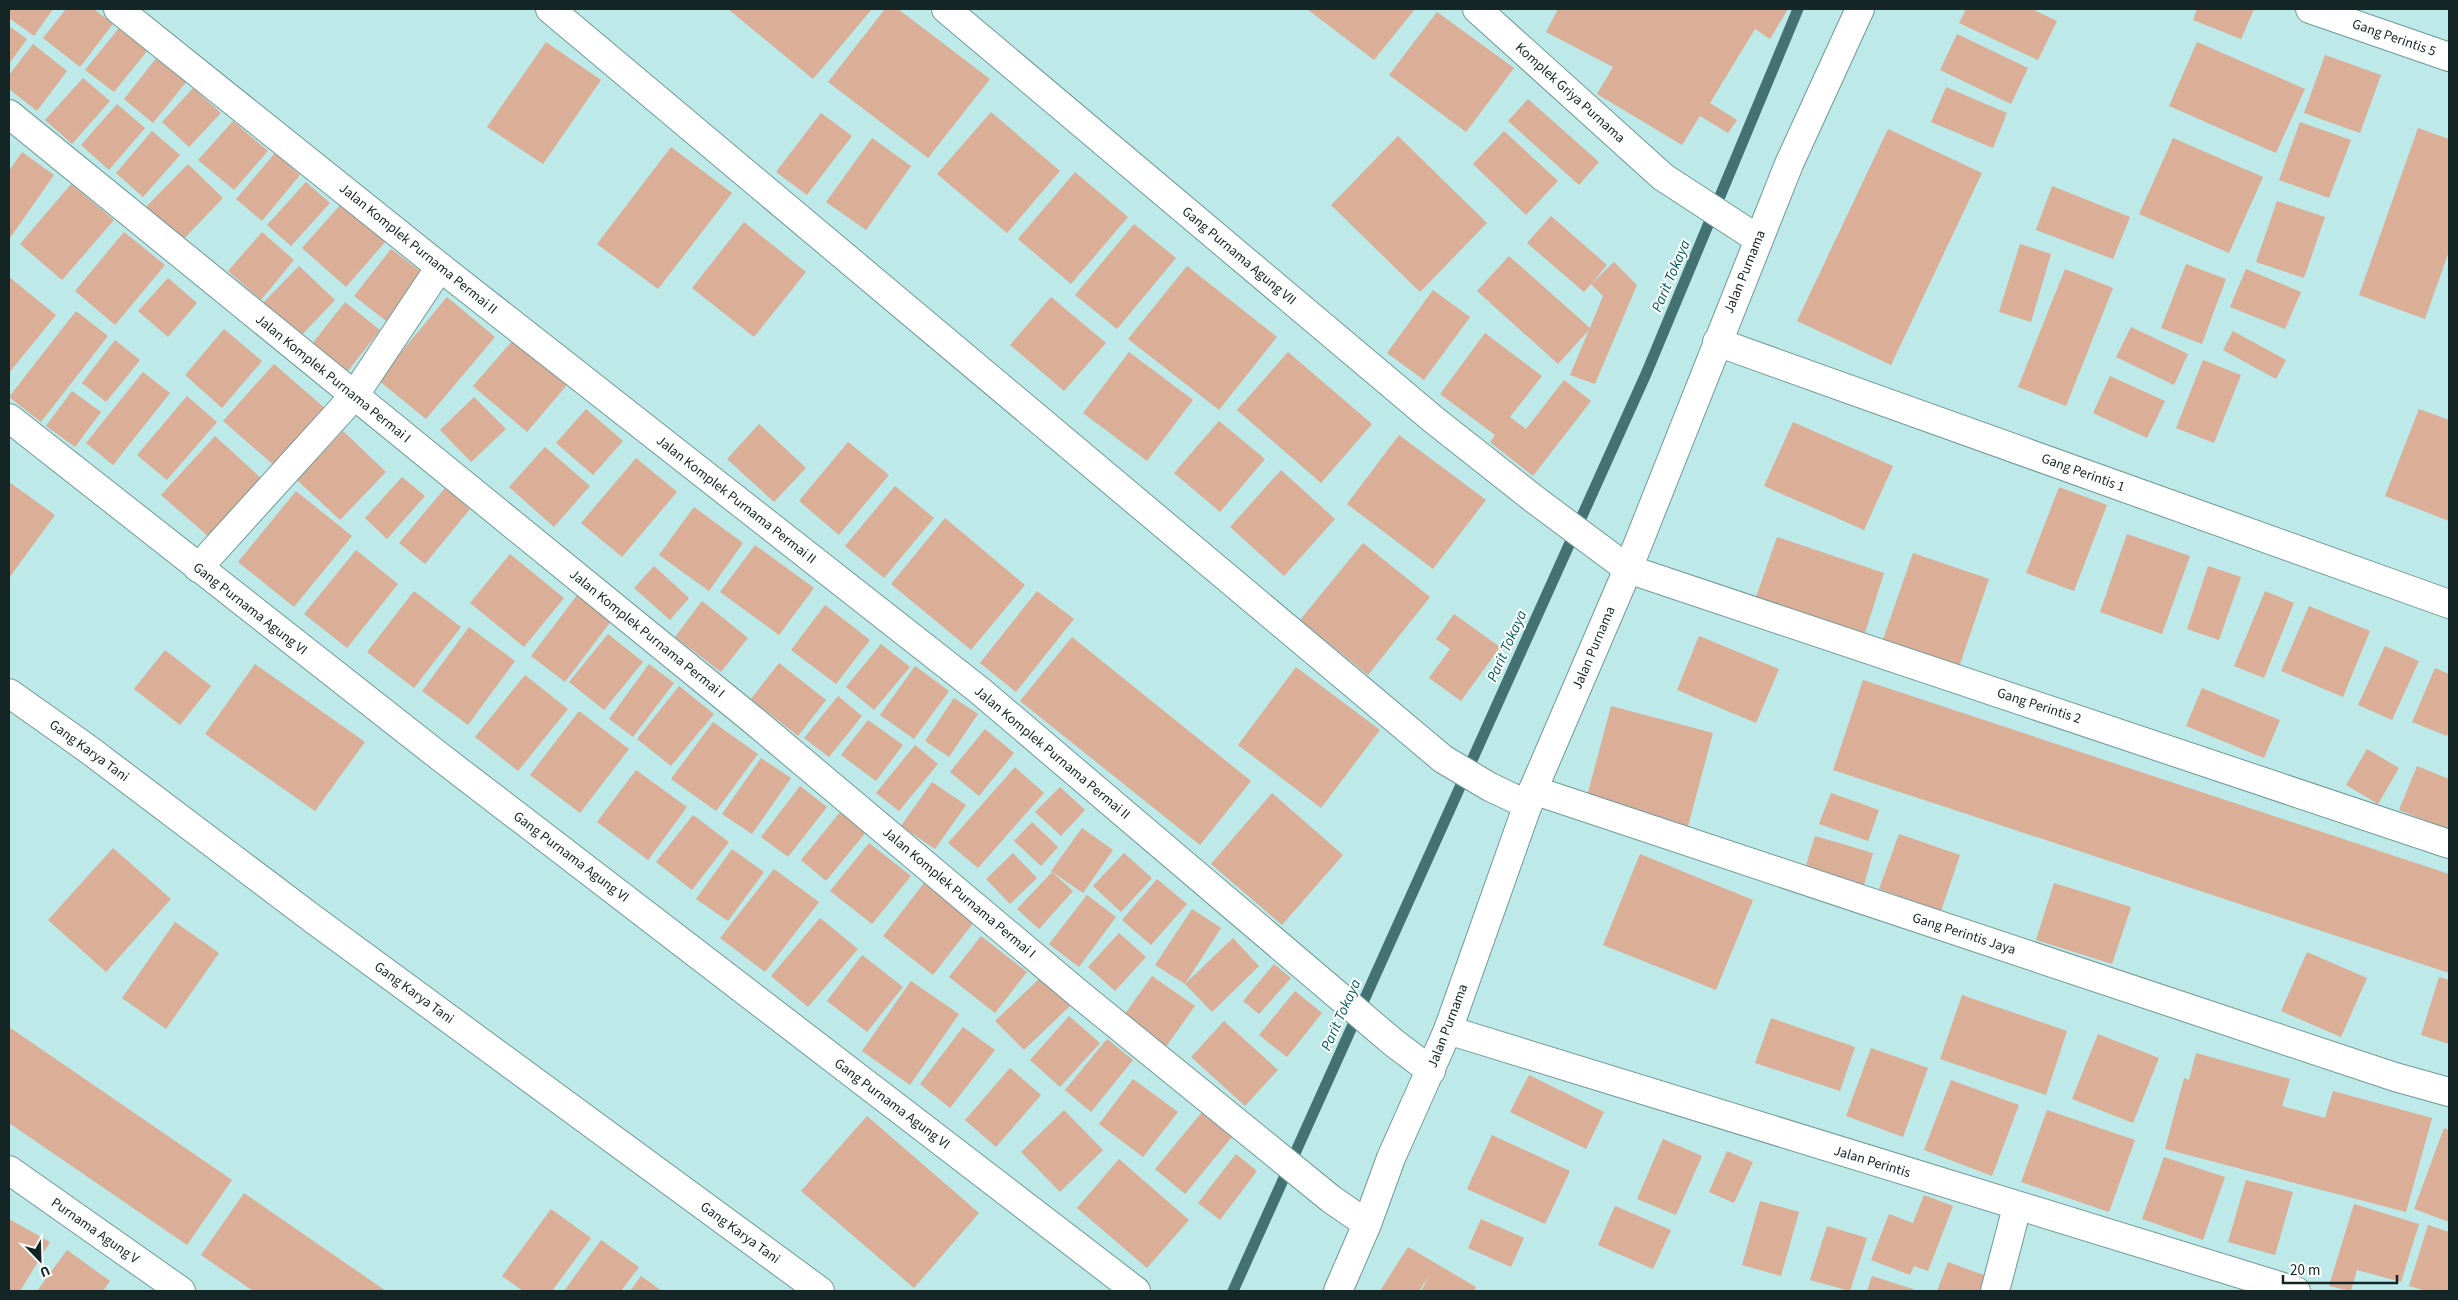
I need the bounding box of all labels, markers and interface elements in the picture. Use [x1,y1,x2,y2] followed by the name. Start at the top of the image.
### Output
[2349,14,2439,62] street label: Gang Perintis 5
[1511,38,1629,148] street label: Komplek Griya Purnama
[335,179,501,319] street label: Jalan Komplek Purnama Permai II
[1177,202,1301,310] street label: Gang Purnama Agung VII
[1719,227,1771,317] street label: Jalan Purnama
[1646,237,1696,315] water label: Parit Tokaya
[251,310,415,448] street label: Jalan Komplek Purnama Permai I
[652,431,820,569] street label: Jalan Komplek Purnama Permai II
[2038,449,2128,497] street label: Gang Perintis 1
[188,558,312,660] street label: Gang Purnama Agung VI
[565,565,729,703] street label: Jalan Komplek Purnama Permai I
[1567,603,1621,693] street label: Jalan Purnama
[1482,607,1532,685] water label: Parit Tokaya
[970,682,1134,824] street label: Jalan Komplek Purnama Permai II
[1994,683,2084,729] street label: Gang Perintis 2
[45,715,133,787] street label: Gang Karya Tani
[509,807,633,907] street label: Gang Purnama Agung VI
[878,823,1040,963] street label: Jalan Komplek Purnama Permai I
[1910,908,2018,960] street label: Gang Perintis Jaya
[370,957,458,1029] street label: Gang Karya Tani
[1316,976,1366,1054] water label: Parit Tokaya
[1423,981,1473,1071] street label: Jalan Purnama
[830,1054,954,1154] street label: Gang Purnama Agung VI
[1831,1141,1913,1183] street label: Jalan Perintis
[47,1193,144,1269] street label: Purnama Agung V
[696,1197,784,1269] street label: Gang Karya Tani
[15,1235,65,1285] north arrow
[2283,1252,2397,1284] scale bar
[36,1260,53,1282] text: U
[2290,1260,2320,1281] text: 20 m

